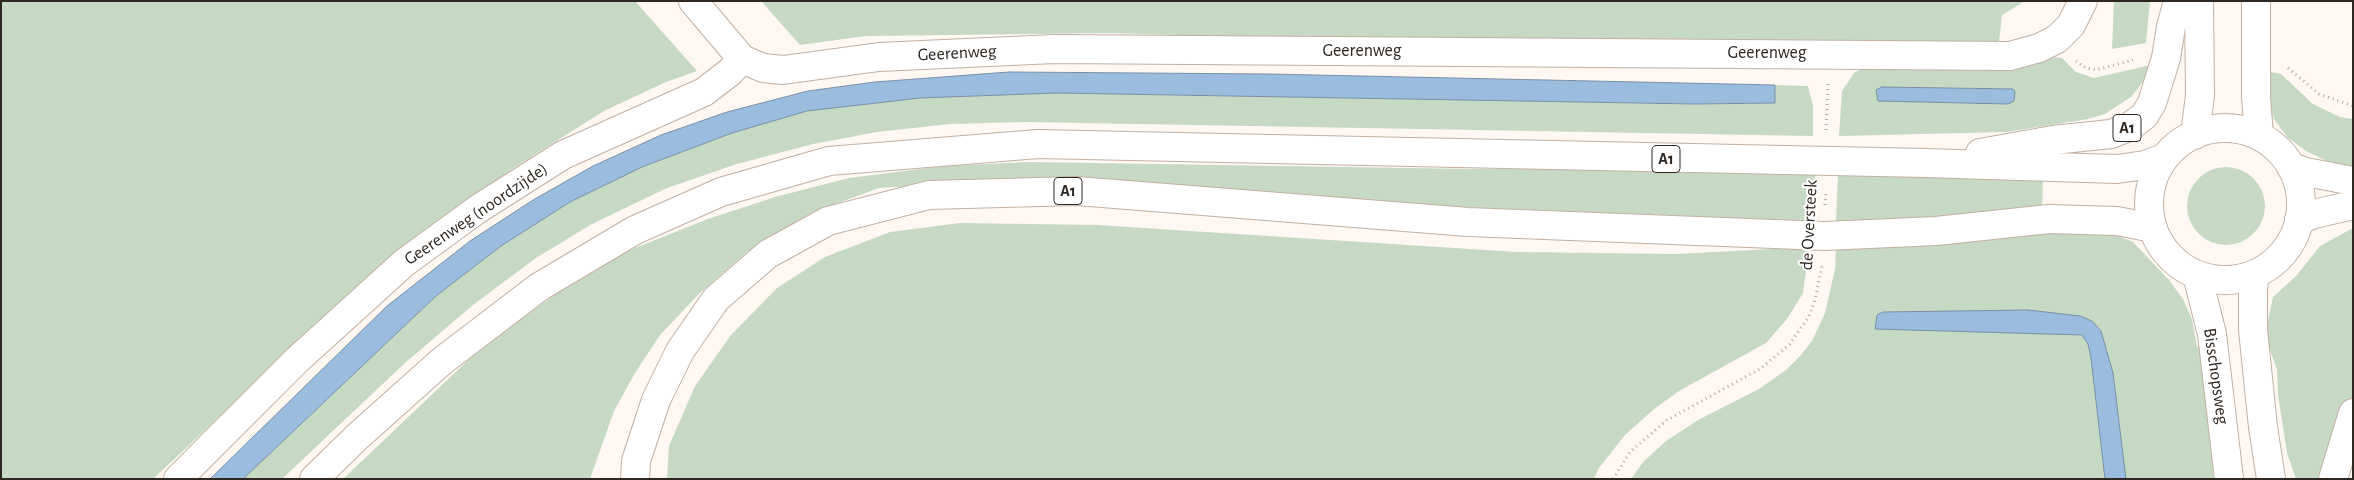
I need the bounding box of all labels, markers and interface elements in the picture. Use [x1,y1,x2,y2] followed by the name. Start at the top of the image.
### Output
[917,40,997,66] street label: Geerenweg
[1323,40,1401,62] street label: Geerenweg
[1728,42,1806,64] street label: Geerenweg
[2113,115,2141,142] road number: A1
[1652,146,1680,172] road number: A1
[400,158,552,270] street label: Geerenweg (noordzijde)
[1054,178,1082,205] road number: A1
[1796,179,1822,271] street label: de Oversteek
[2199,326,2233,426] street label: Bisschopsweg

